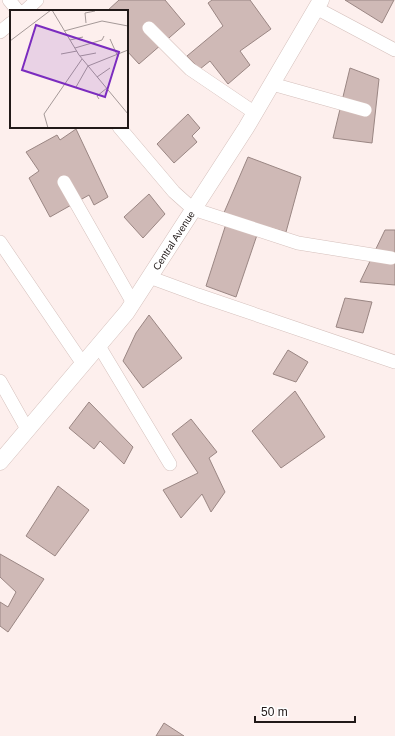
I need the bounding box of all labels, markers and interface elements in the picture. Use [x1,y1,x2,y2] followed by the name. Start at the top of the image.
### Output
[10,10,128,128] inset map
[150,208,197,272] street label: Central Avenue
[255,698,355,724] scale bar
[261,705,288,719] text: 50 m

